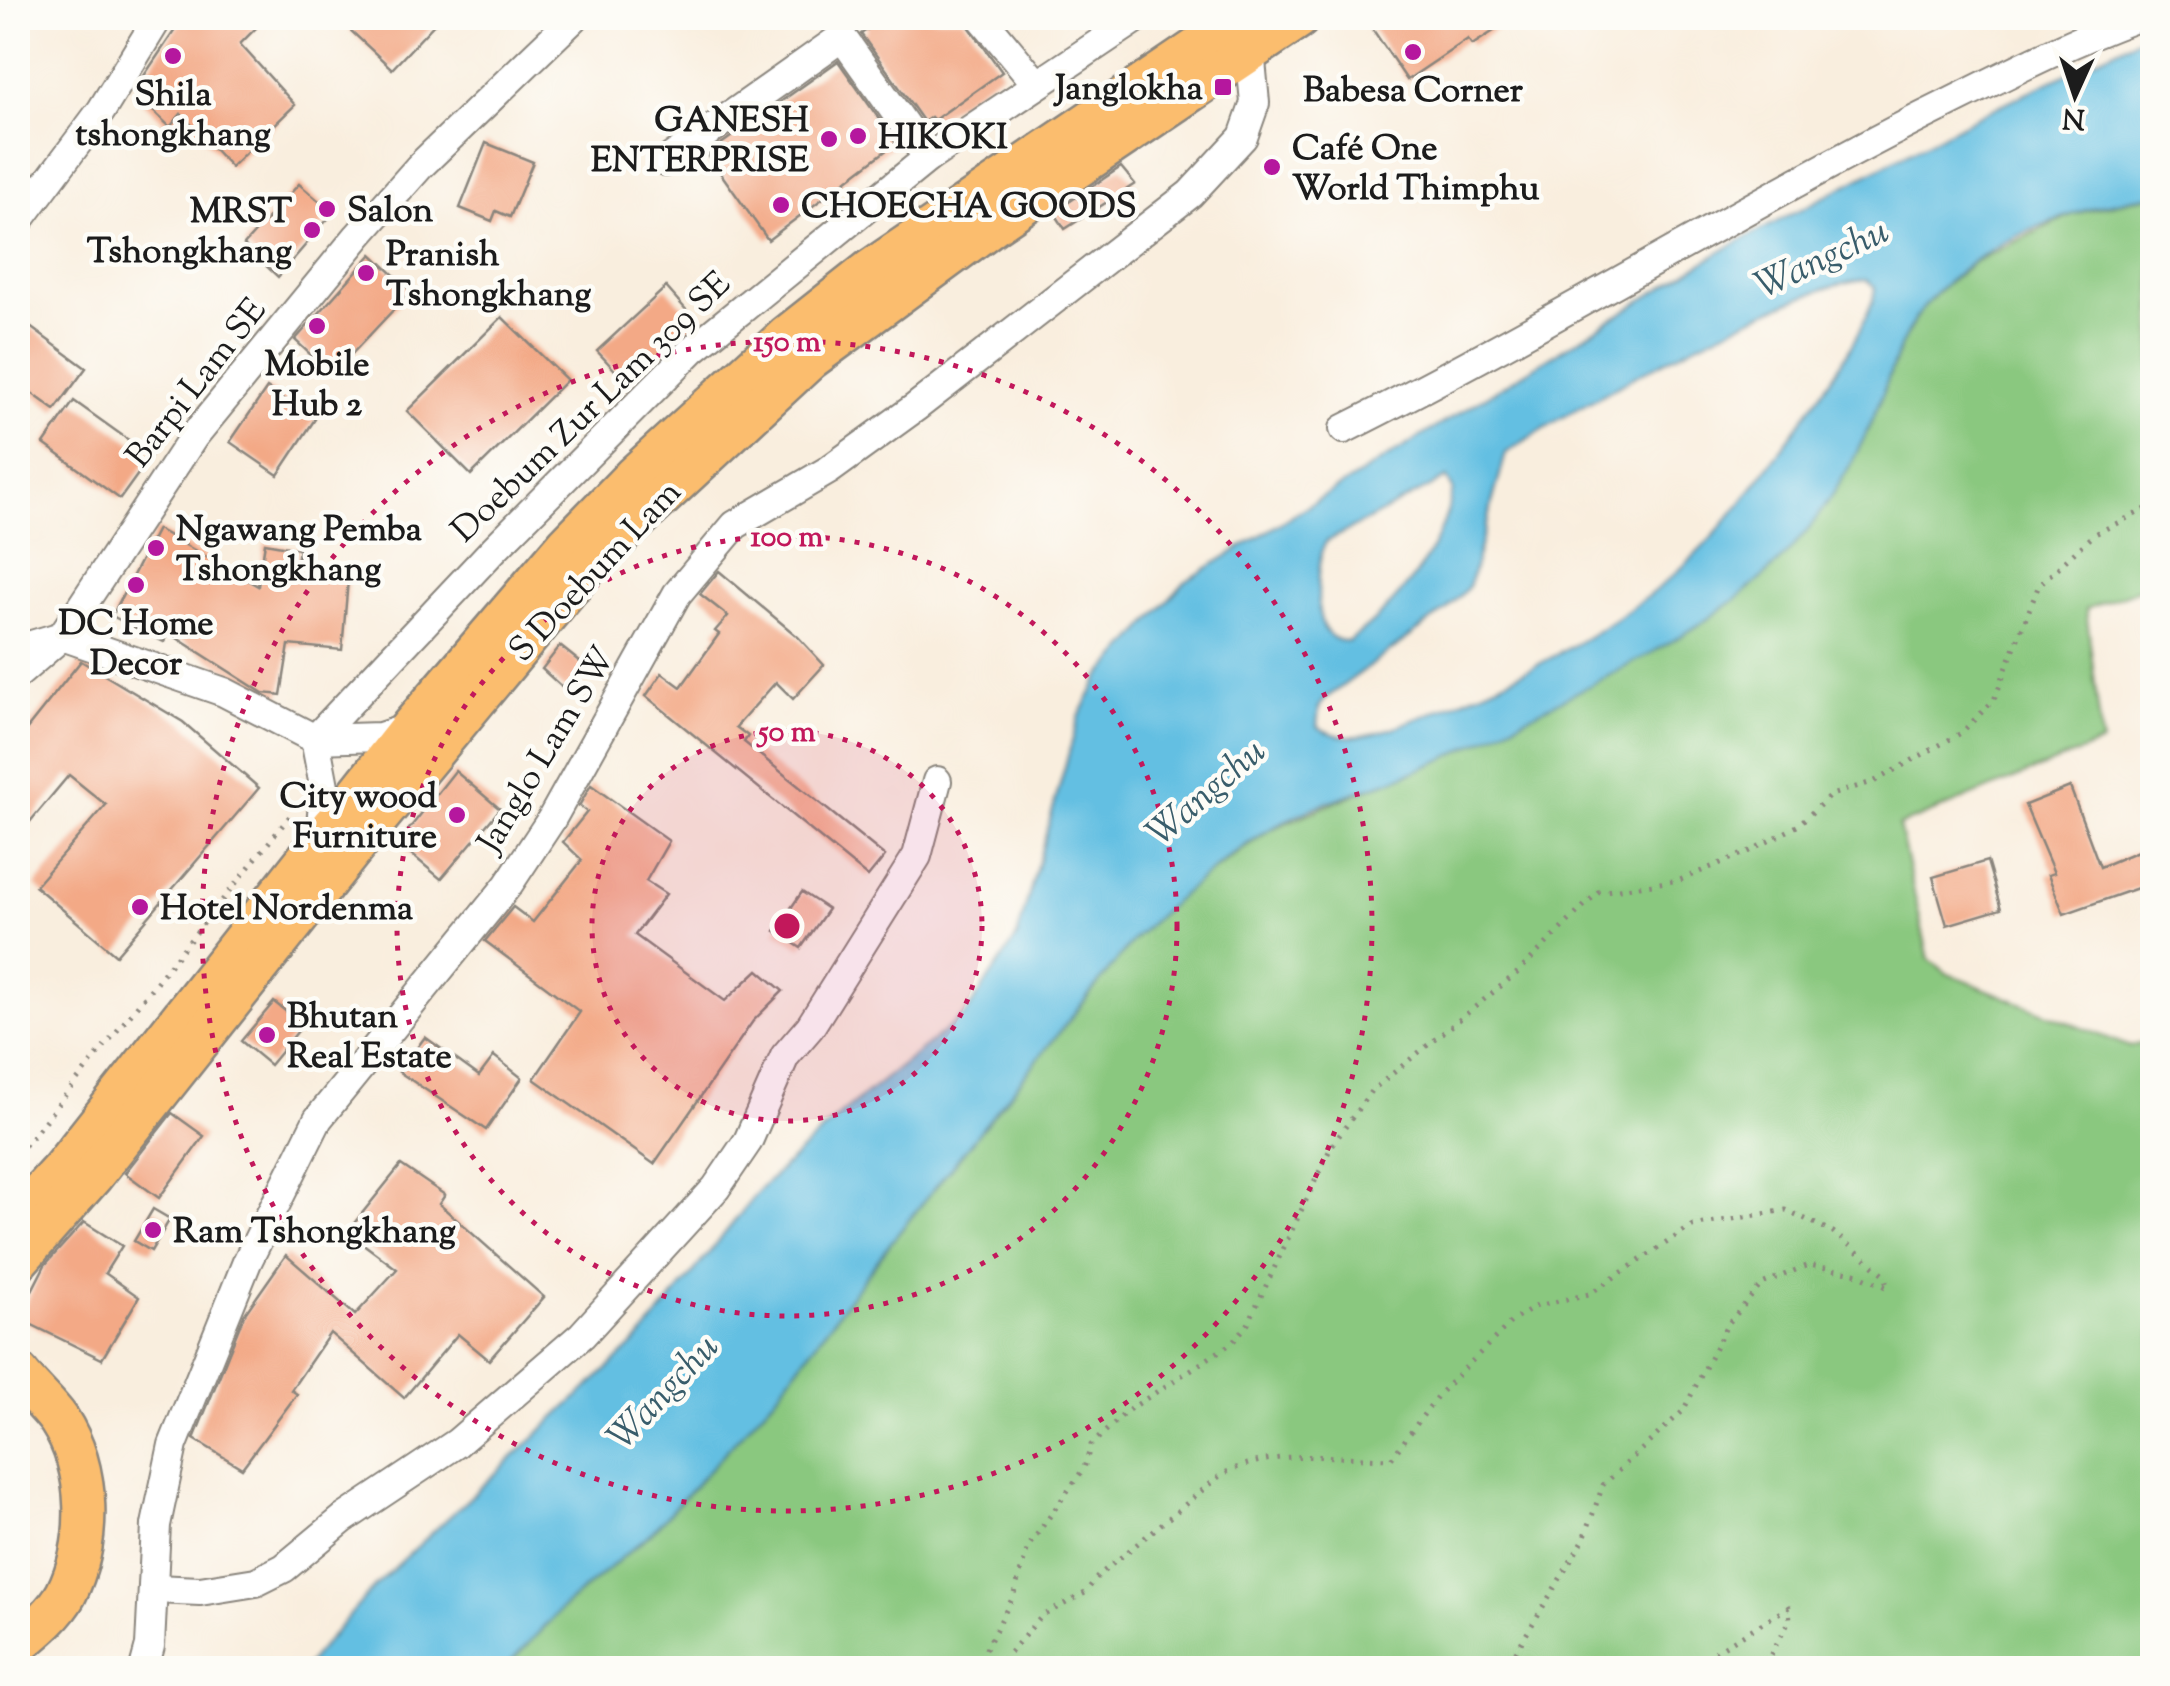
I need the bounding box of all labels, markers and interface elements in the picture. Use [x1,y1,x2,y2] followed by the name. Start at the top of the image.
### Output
[1402,41,1424,63] marker: Babesa Corner
[162,45,184,67] marker: Shila tshongkhang
[2025,45,2125,145] north arrow
[1052,65,1203,116] place label: Janglokha
[1303,67,1524,118] place label: Babesa Corner
[75,71,271,162] place label: Shila tshongkhang
[1212,76,1234,98] marker: Janglokha
[2062,96,2086,138] text: N
[591,97,809,188] place label: GANESH ENTERPRISE
[878,114,1008,165] place label: HIKOKI
[847,125,869,147] marker: HIKOKI
[1292,125,1540,216] place label: Café One World Thimphu
[818,128,840,150] marker: GANESH ENTERPRISE
[1261,156,1283,178] marker: Café One World Thimphu
[801,183,1137,234] place label: CHOECHA GOODS
[347,187,434,238] place label: Salon
[87,188,292,279] place label: MRST Tshongkhang
[770,194,792,216] marker: CHOECHA GOODS
[316,198,338,220] marker: Salon
[1747,206,1899,315] water label: Wangchu
[301,219,323,241] marker: MRST Tshongkhang
[386,231,591,322] place label: Pranish Tshongkhang
[441,261,744,556] street label: Doebum Zur Lam 309 SE
[355,262,377,284] marker: Pranish Tshongkhang
[115,288,280,480] street label: Barpi Lam SE
[306,315,328,337] marker: Mobile Hub 2
[753,322,821,365] text: 150 m
[264,341,370,432] place label: Mobile Hub 2
[498,470,695,675] street label: S Doebum Lam
[176,506,422,597] place label: Ngawang Pemba Tshongkhang
[751,517,824,560] text: 100 m
[145,537,167,559] marker: Ngawang Pemba Tshongkhang
[125,574,147,596] marker: DC Home Decor
[58,600,214,691] place label: DC Home Decor
[465,638,630,865] street label: Janglo Lam SW
[756,712,816,755] text: 50 m
[1136,727,1279,861] water label: Wangchu
[279,773,437,864] place label: City wood Furniture
[446,804,468,826] marker: City wood Furniture
[160,885,413,936] place label: Hotel Nordenma
[129,896,151,918] marker: Hotel Nordenma
[769,908,805,944] centre of rings
[287,993,452,1084] place label: Bhutan Real Estate
[256,1024,278,1046] marker: Bhutan Real Estate
[173,1208,456,1259] place label: Ram Tshongkhang
[142,1219,164,1241] marker: Ram Tshongkhang
[597,1323,733,1464] water label: Wangchu

